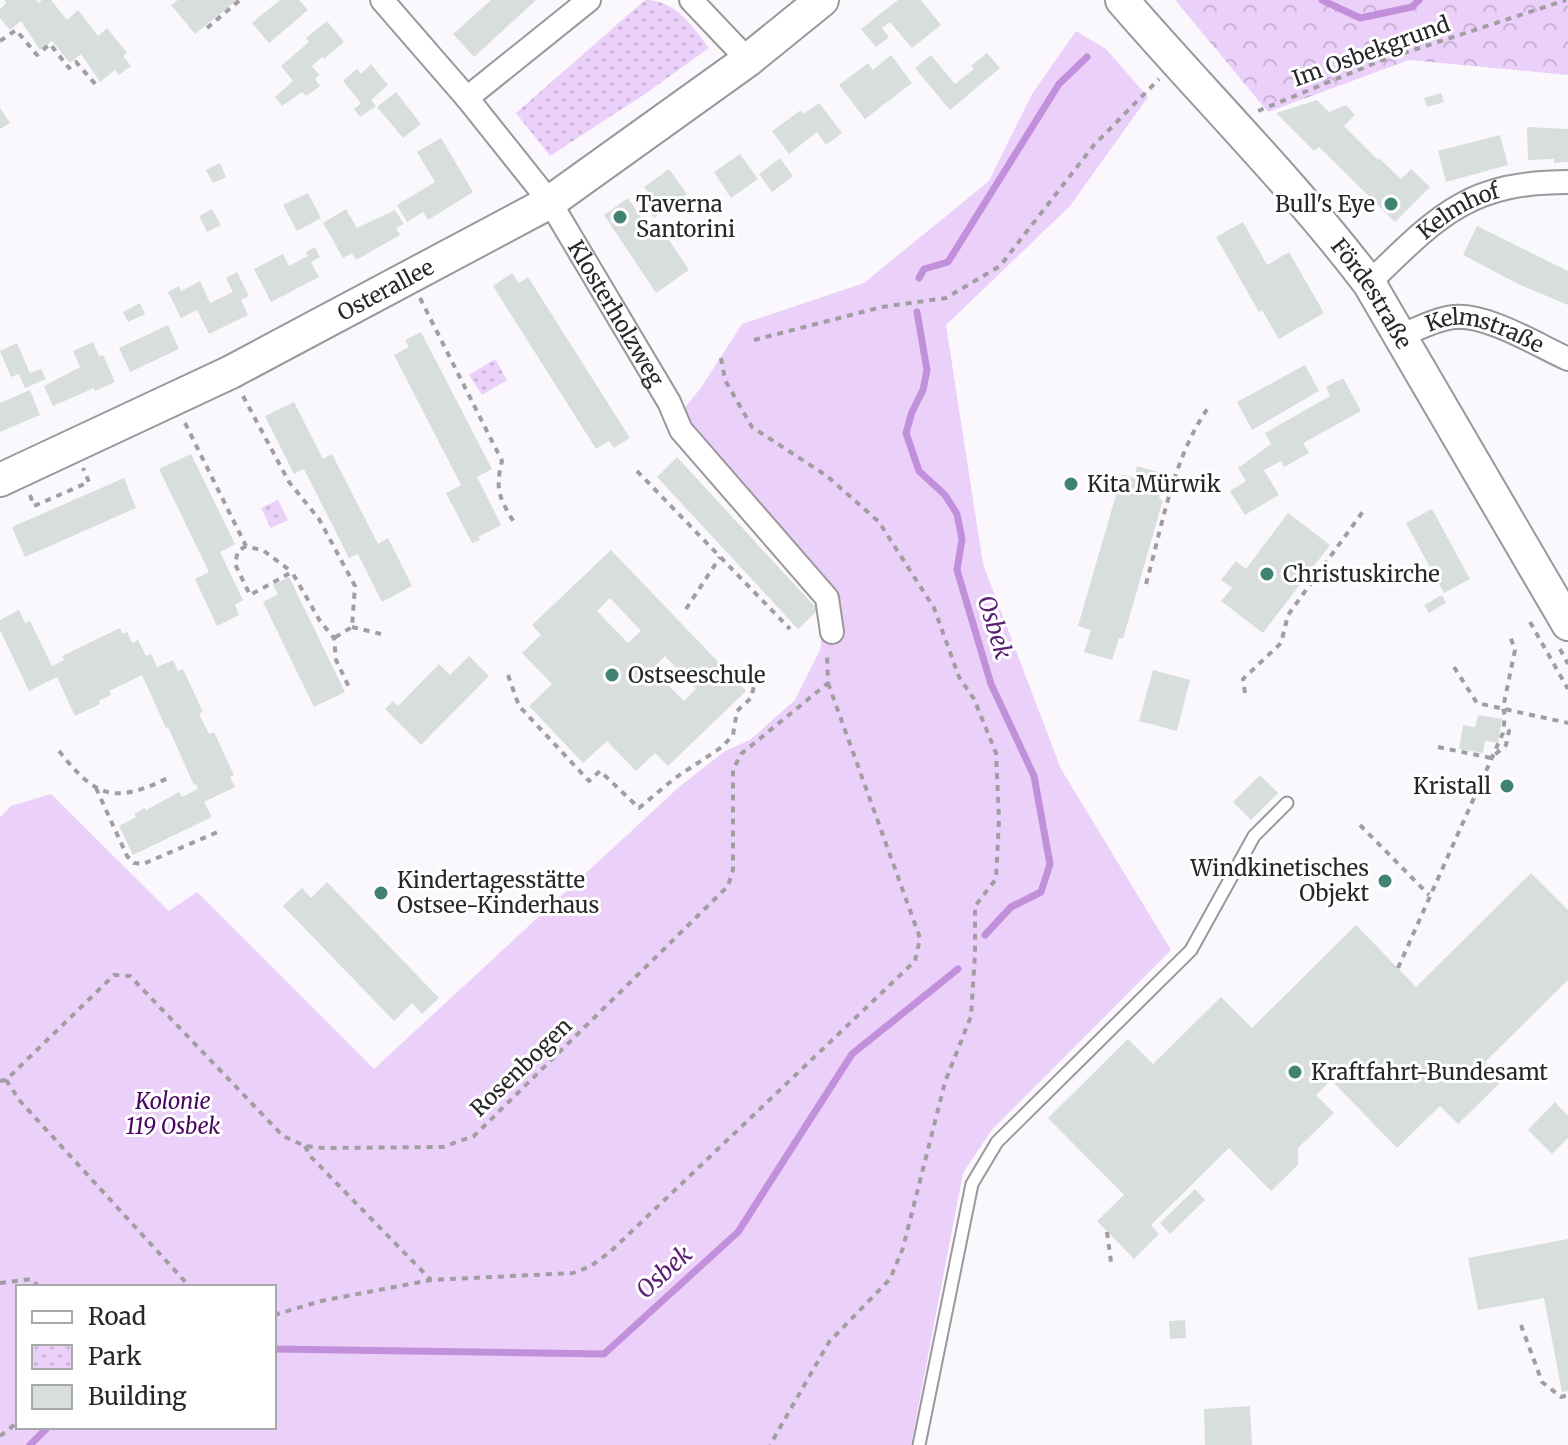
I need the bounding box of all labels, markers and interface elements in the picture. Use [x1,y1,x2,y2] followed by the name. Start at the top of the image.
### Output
[1289,10,1453,92] street label: Im Osbekgrund
[1411,176,1504,245] street label: Kelmhof
[636,190,735,243] place label: Taverna Santorini
[1275,190,1375,218] place label: Bull's Eye
[1382,195,1400,213] marker: Bull's Eye
[611,208,629,226] marker: Taverna Santorini
[1325,232,1418,354] street label: Fördestraße
[562,235,670,391] street label: Klosterholzweg
[332,253,438,327] street label: Osterallee
[1422,302,1549,359] street label: Kelmstraße
[1087,470,1221,498] place label: Kita Mürwik
[1062,475,1080,493] marker: Kita Mürwik
[1283,560,1440,588] place label: Christuskirche
[1258,565,1276,583] marker: Christuskirche
[971,591,1019,663] water label: Osbek
[628,661,766,689] place label: Ostseeschule
[603,666,621,684] marker: Ostseeschule
[1413,772,1491,800] place label: Kristall
[1498,777,1516,795] marker: Kristall
[1189,854,1369,907] place label: Windkinetisches Objekt
[397,866,599,919] place label: Kindertagesstätte Ostsee-Kinderhaus
[1376,872,1394,890] marker: Windkinetisches Objekt
[372,884,390,902] marker: Kindertagesstätte Ostsee-Kinderhaus
[464,1011,578,1122] street label: Rosenbogen
[1311,1058,1548,1086] place label: Kraftfahrt-Bundesamt
[1286,1063,1304,1081] marker: Kraftfahrt-Bundesamt
[126,1087,220,1140] park label: Kolonie 119 Osbek
[629,1239,699,1305] water label: Osbek
[16,1285,276,1429] legend
[88,1301,146,1332] text: Road
[88,1341,142,1372] text: Park
[88,1381,187,1412] text: Building

